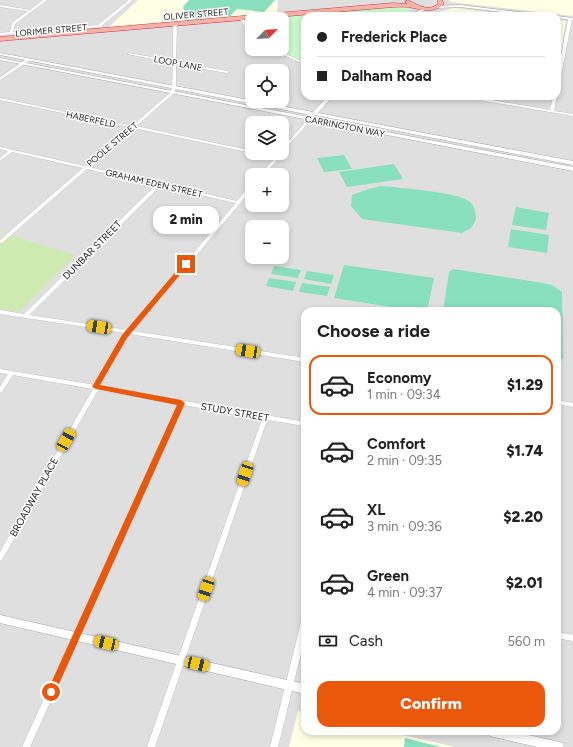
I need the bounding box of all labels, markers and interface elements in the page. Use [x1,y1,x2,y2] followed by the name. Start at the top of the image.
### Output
[163,6,229,22] street label: OLIVER STREET
[245,12,289,56] north arrow
[245,12,289,264] map controls
[15,21,87,39] street label: LORIMER STREET
[341,28,447,46] text: Frederick Place
[153,53,203,73] street label: LOOP LANE
[245,64,289,108] button: locate
[341,67,432,85] text: Dalham Road
[65,108,117,130] street label: HABERFELD
[304,113,386,139] street label: CARRINGTON WAY
[245,116,289,160] button: layers
[84,119,140,169] street label: POOLE STREET
[105,166,204,200] street label: GRAHAM EDEN STREET
[245,168,289,212] button: +
[153,206,219,234] callout: 2 min
[169,212,203,227] text: 2 min
[60,217,125,282] street label: DUNBAR STREET
[245,220,289,264] button: −
[177,255,195,273] route end
[86,319,112,335] car
[317,320,430,342] text: Choose a ride
[235,343,261,359] car
[319,367,355,403] icon: car
[367,369,432,387] text: Economy
[507,376,543,394] text: $1.29
[367,387,441,402] text: 1 min · 09:34
[200,400,271,425] street label: STUDY STREET
[55,427,77,453] car
[319,433,355,469] icon: car
[367,435,426,453] text: Comfort
[506,442,543,460] text: $1.74
[367,453,442,468] text: 2 min · 09:35
[7,455,61,539] street label: BROADWAY PLACE
[236,461,254,487] car
[319,499,355,535] icon: car
[367,501,385,519] text: XL
[503,508,543,526] text: $2.20
[367,519,442,534] text: 3 min · 09:36
[319,565,355,601] icon: car
[367,567,409,585] text: Green
[506,574,543,592] text: $2.01
[196,576,216,602] car
[367,585,442,600] text: 4 min · 09:37
[317,630,339,652] icon: cash
[349,632,383,650] text: Cash
[93,634,119,652] car
[508,634,545,649] text: 560 m
[184,655,210,673] car
[317,681,545,727] button: Confirm
[42,683,60,701] route start

